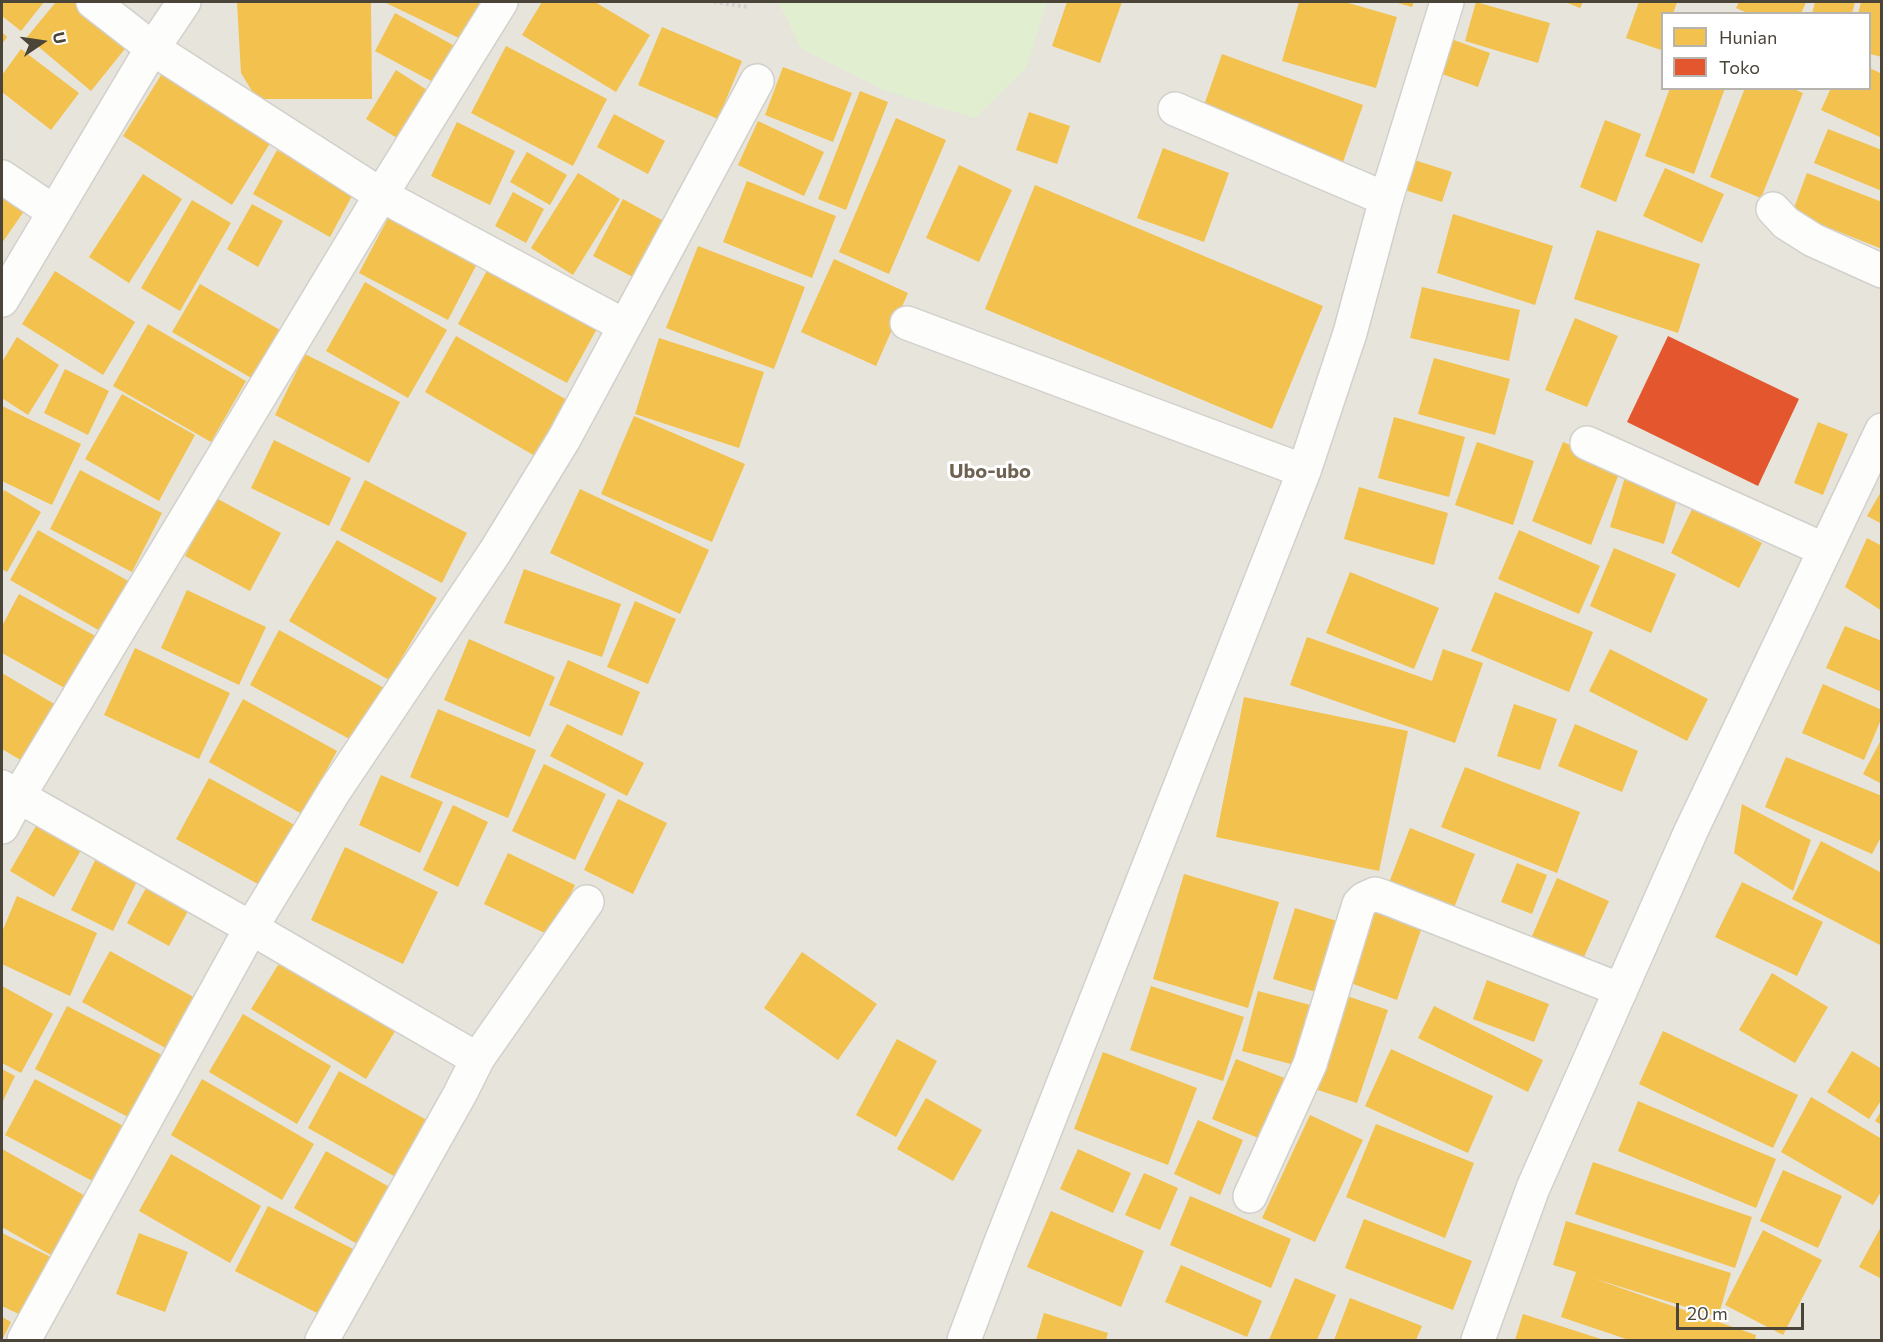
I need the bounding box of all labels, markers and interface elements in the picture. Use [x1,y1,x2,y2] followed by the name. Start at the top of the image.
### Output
[12,12,72,72] north arrow
[1661,12,1871,90] legend
[1719,26,1777,48] text: Hunian
[49,30,71,46] text: U
[1719,56,1760,78] text: Toko
[949,459,1031,483] district label: Ubo-ubo
[1679,1291,1806,1329] scale bar
[1687,1302,1728,1324] text: 20 m

